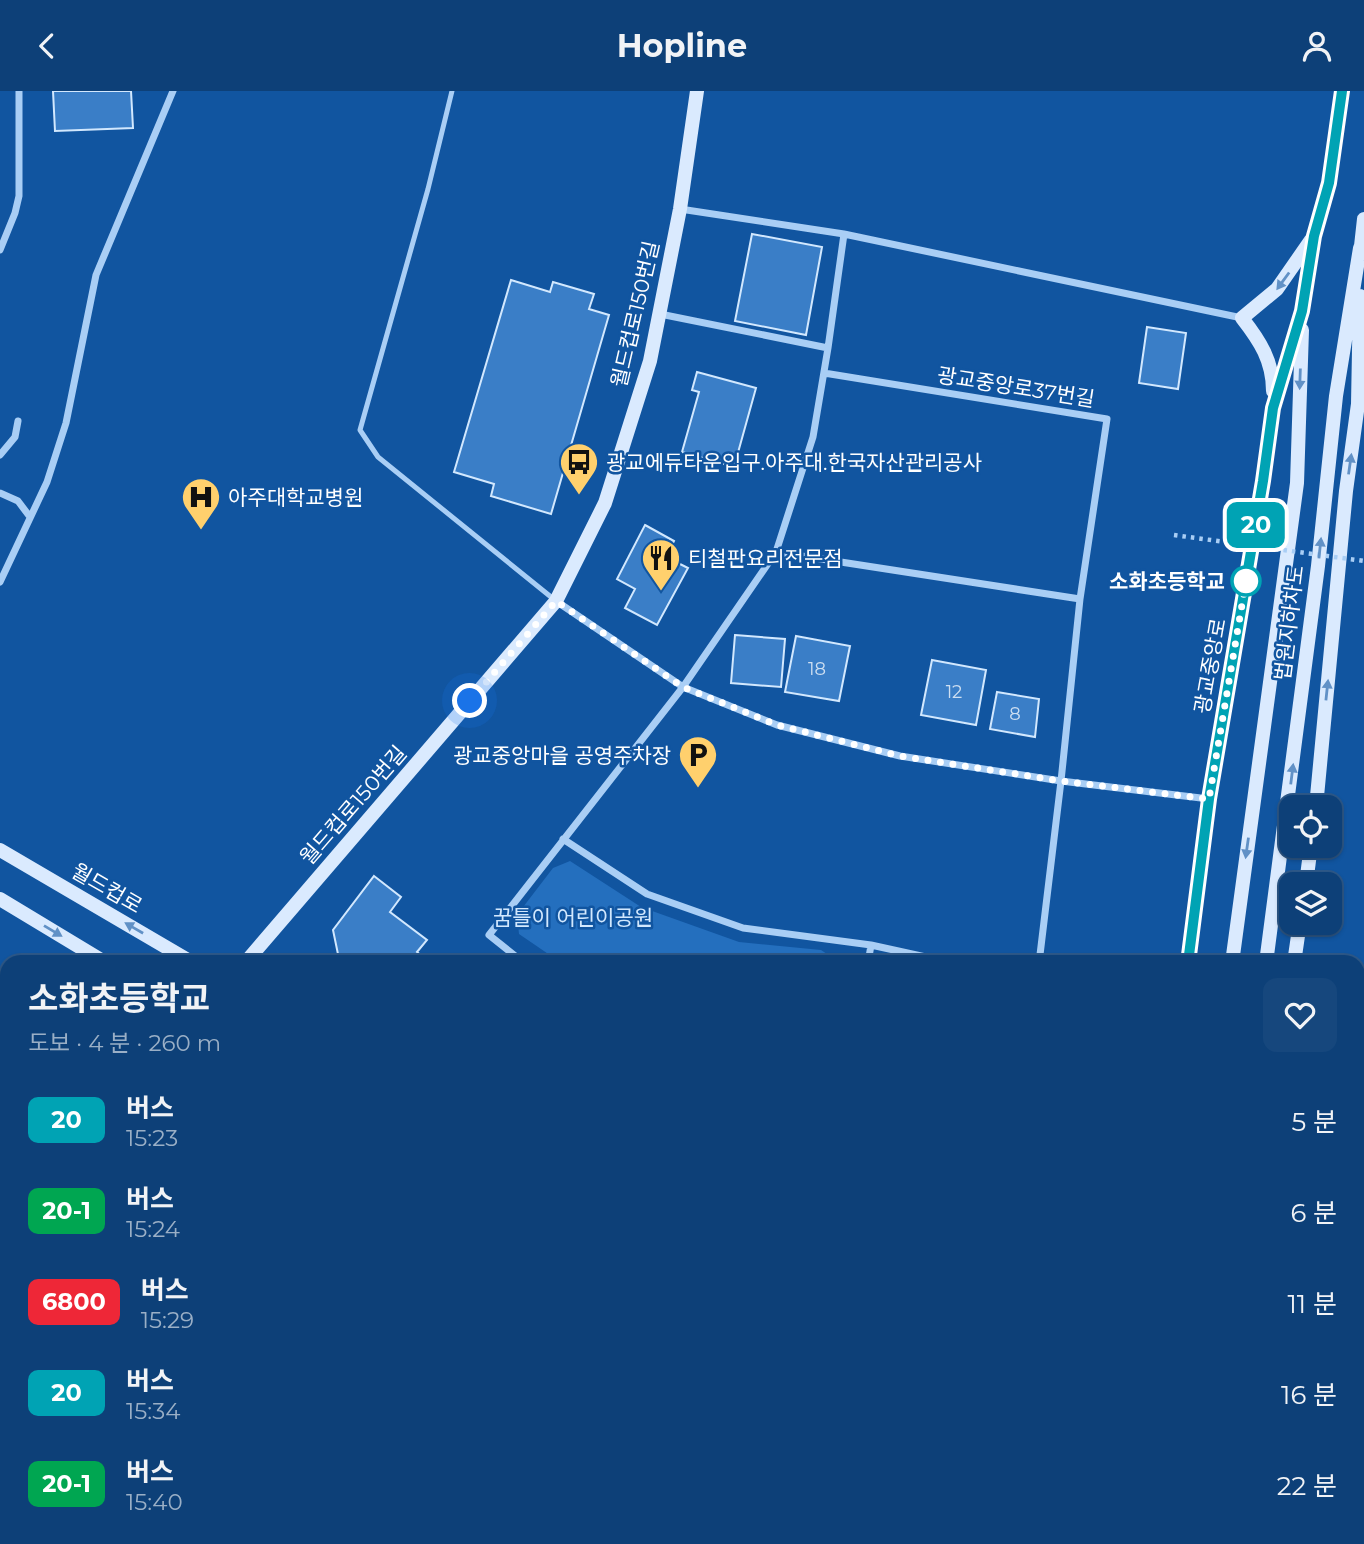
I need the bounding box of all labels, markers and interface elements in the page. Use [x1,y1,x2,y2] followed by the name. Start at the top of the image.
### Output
[617,26,747,65] text: Hopline
[28,27,66,65] icon: back
[1298,27,1336,65] icon: person
[606,238,664,390] street label: 월드컵로150번길
[1276,272,1290,290] one-way arrow
[935,362,1097,412] street label: 광교중앙로37번길
[1294,368,1306,390] one-way arrow
[558,441,600,496] bus stop icon: 광교에듀타운입구.아주대.한국자산관리공사
[606,450,982,475] place label: 광교에듀타운입구.아주대.한국자산관리공사
[1345,453,1356,475] one-way arrow
[180,476,222,531] hospital icon: 아주대학교병원
[228,485,363,510] place label: 아주대학교병원
[1224,502,1288,548] line badge: 20
[1241,510,1271,539] text: 20
[640,537,682,592] restaurant icon: 티철판요리전문점
[1315,537,1326,559] one-way arrow
[688,546,843,571] place label: 티철판요리전문점
[1270,564,1308,682] street label: 법원지하차도
[1231,566,1261,596] marker: 소화초등학교
[1109,569,1225,594] place label: 소화초등학교
[1189,616,1231,716] street label: 광교중앙로
[808,658,826,680] house number: 18
[1322,679,1333,701] one-way arrow
[946,681,962,703] house number: 12
[452,683,487,718] your location
[1009,703,1021,725] house number: 8
[677,734,719,789] parking icon: 광교중앙마을 공영주차장
[295,740,411,870] street label: 월드컵로150번길
[453,743,671,768] place label: 광교중앙마을 공영주차장
[1286,762,1297,784] one-way arrow
[1279,795,1342,935] map controls
[1279,795,1342,858] button: locate
[1241,837,1252,859] one-way arrow
[67,858,147,918] street label: 월드컵로
[1279,872,1342,935] button: layers
[493,905,653,930] park label: 꿈틀이 어린이공원
[125,922,144,934] one-way arrow
[43,925,62,937] one-way arrow
[28,978,210,1018] text: 소화초등학교
[1263,978,1337,1052] button: heart
[28,1029,221,1057] text: 도보 · 4 분 · 260 m
[126,1092,174,1124] text: 버스
[51,1105,82,1134] text: 20
[1292,1106,1337,1138] text: 5 분
[126,1124,178,1152] text: 15:23
[126,1183,174,1215] text: 버스
[42,1196,91,1225] text: 20-1
[1290,1197,1337,1229] text: 6 분
[126,1215,180,1243] text: 15:24
[141,1274,189,1306] text: 버스
[42,1287,106,1316] text: 6800
[1287,1288,1337,1320] text: 11 분
[141,1306,194,1334] text: 15:29
[126,1365,174,1397] text: 버스
[51,1378,82,1407] text: 20
[1281,1379,1337,1411] text: 16 분
[126,1397,180,1425] text: 15:34
[126,1456,174,1488] text: 버스
[42,1469,91,1498] text: 20-1
[1277,1470,1337,1502] text: 22 분
[126,1488,183,1516] text: 15:40

